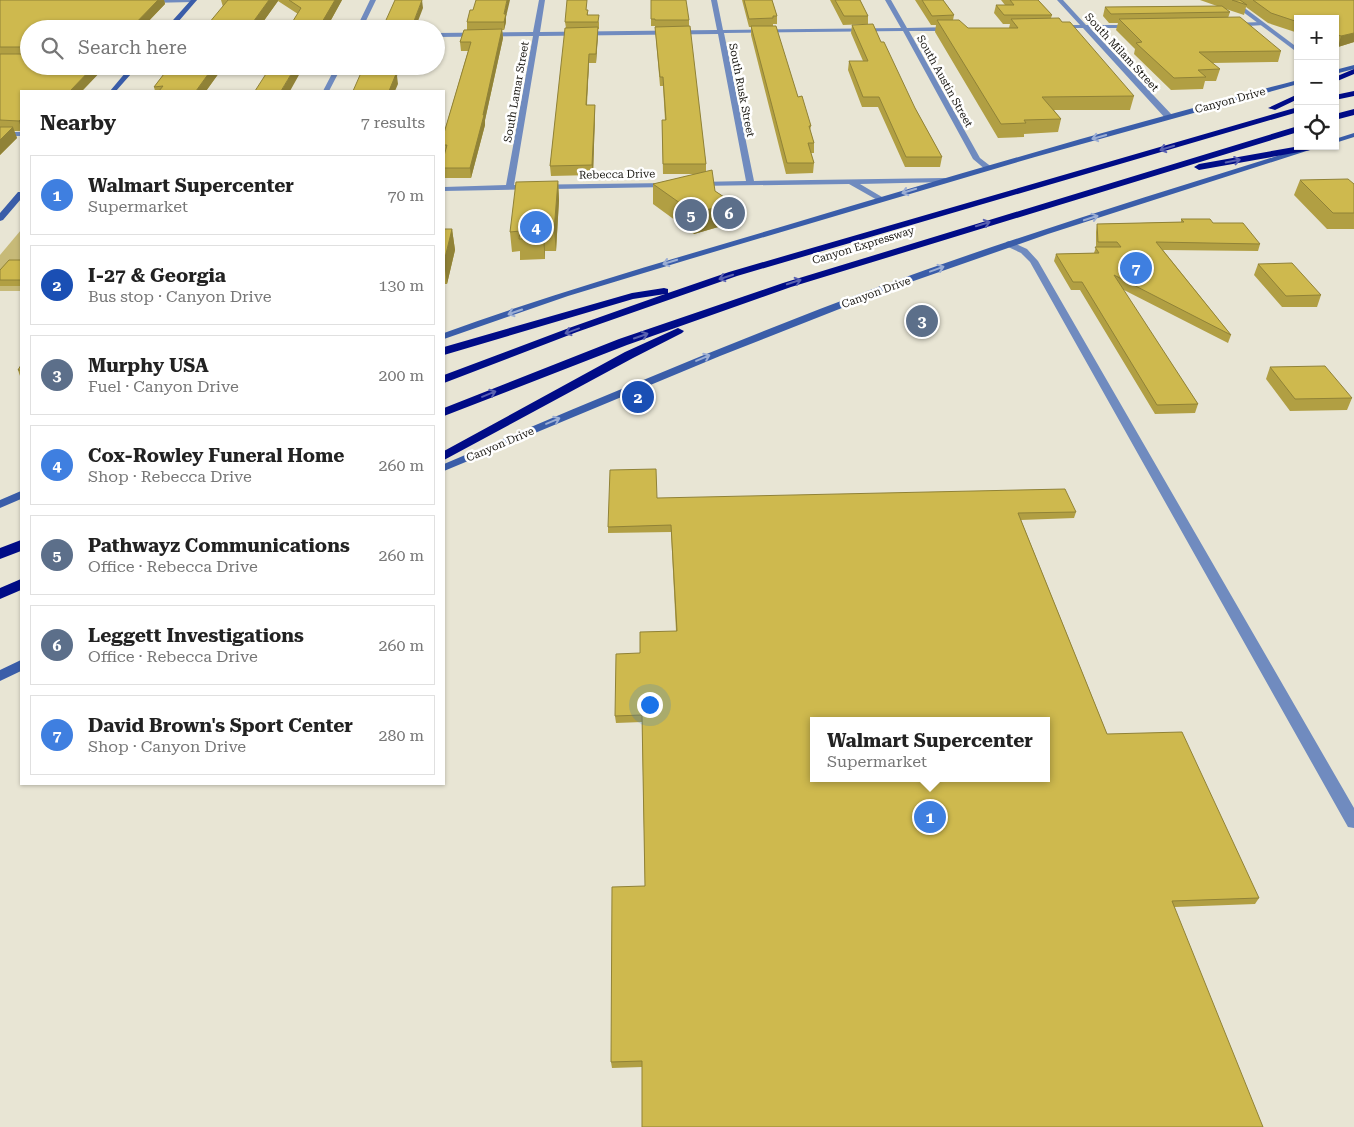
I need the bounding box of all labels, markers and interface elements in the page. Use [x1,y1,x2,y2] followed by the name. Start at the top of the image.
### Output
[1082,10,1161,94] street label: South Milam Street
[1294,15,1339,150] map controls
[1294,15,1339,60] button: +
[20,20,445,75] search box
[914,33,975,130] street label: South Austin Street
[38,34,66,62] icon: search
[78,36,187,59] text: Search here
[501,41,532,144] street label: South Lamar Street
[726,42,757,138] street label: South Rusk Street
[1294,60,1339,105] button: −
[1193,85,1267,116] street label: Canyon Drive
[1294,105,1339,150] button: locate
[40,111,116,135] text: Nearby
[361,113,425,132] text: 7 results
[1091,132,1107,142] one-way arrow
[1160,143,1176,153] one-way arrow
[1225,155,1241,165] one-way arrow
[579,167,655,182] street label: Rebecca Drive
[88,174,294,197] text: Walmart Supercenter
[53,186,61,205] text: 1
[387,186,424,205] text: 70 m
[901,186,917,196] one-way arrow
[713,194,745,232] pin: 6
[675,196,707,234] pin: 5
[88,197,188,216] text: Supermarket
[520,208,552,246] pin: 4
[1082,212,1098,222] one-way arrow
[975,218,991,228] one-way arrow
[810,224,916,267] street label: Canyon Expressway
[1120,249,1152,287] pin: 7
[662,258,678,268] one-way arrow
[88,264,226,287] text: I-27 & Georgia
[928,264,944,273] one-way arrow
[718,272,734,282] one-way arrow
[840,274,912,311] street label: Canyon Drive
[53,276,61,295] text: 2
[378,276,424,295] text: 130 m
[786,277,802,287] one-way arrow
[88,287,271,306] text: Bus stop · Canyon Drive
[906,302,938,340] pin: 3
[507,307,523,317] one-way arrow
[565,327,581,336] one-way arrow
[633,331,648,340] one-way arrow
[695,353,710,363] one-way arrow
[88,354,209,377] text: Murphy USA
[53,366,61,385] text: 3
[378,366,424,385] text: 200 m
[88,377,239,396] text: Fuel · Canyon Drive
[622,378,654,416] pin: 2
[481,388,496,398] one-way arrow
[545,416,560,426] one-way arrow
[464,424,536,465] street label: Canyon Drive
[88,444,344,467] text: Cox-Rowley Funeral Home
[53,456,61,475] text: 4
[378,456,424,475] text: 260 m
[88,467,252,486] text: Shop · Rebecca Drive
[88,534,350,557] text: Pathwayz Communications
[53,546,61,565] text: 5
[378,546,424,565] text: 260 m
[88,557,258,576] text: Office · Rebecca Drive
[88,624,304,647] text: Leggett Investigations
[53,636,61,655] text: 6
[378,636,424,655] text: 260 m
[88,647,258,666] text: Office · Rebecca Drive
[637,692,663,718] your location
[88,714,353,737] text: David Brown's Sport Center
[810,717,1050,782] popup
[53,726,61,745] text: 7
[378,726,424,745] text: 280 m
[827,729,1033,752] text: Walmart Supercenter
[88,737,246,756] text: Shop · Canyon Drive
[827,752,927,771] text: Supermarket
[914,798,946,836] pin: 1

